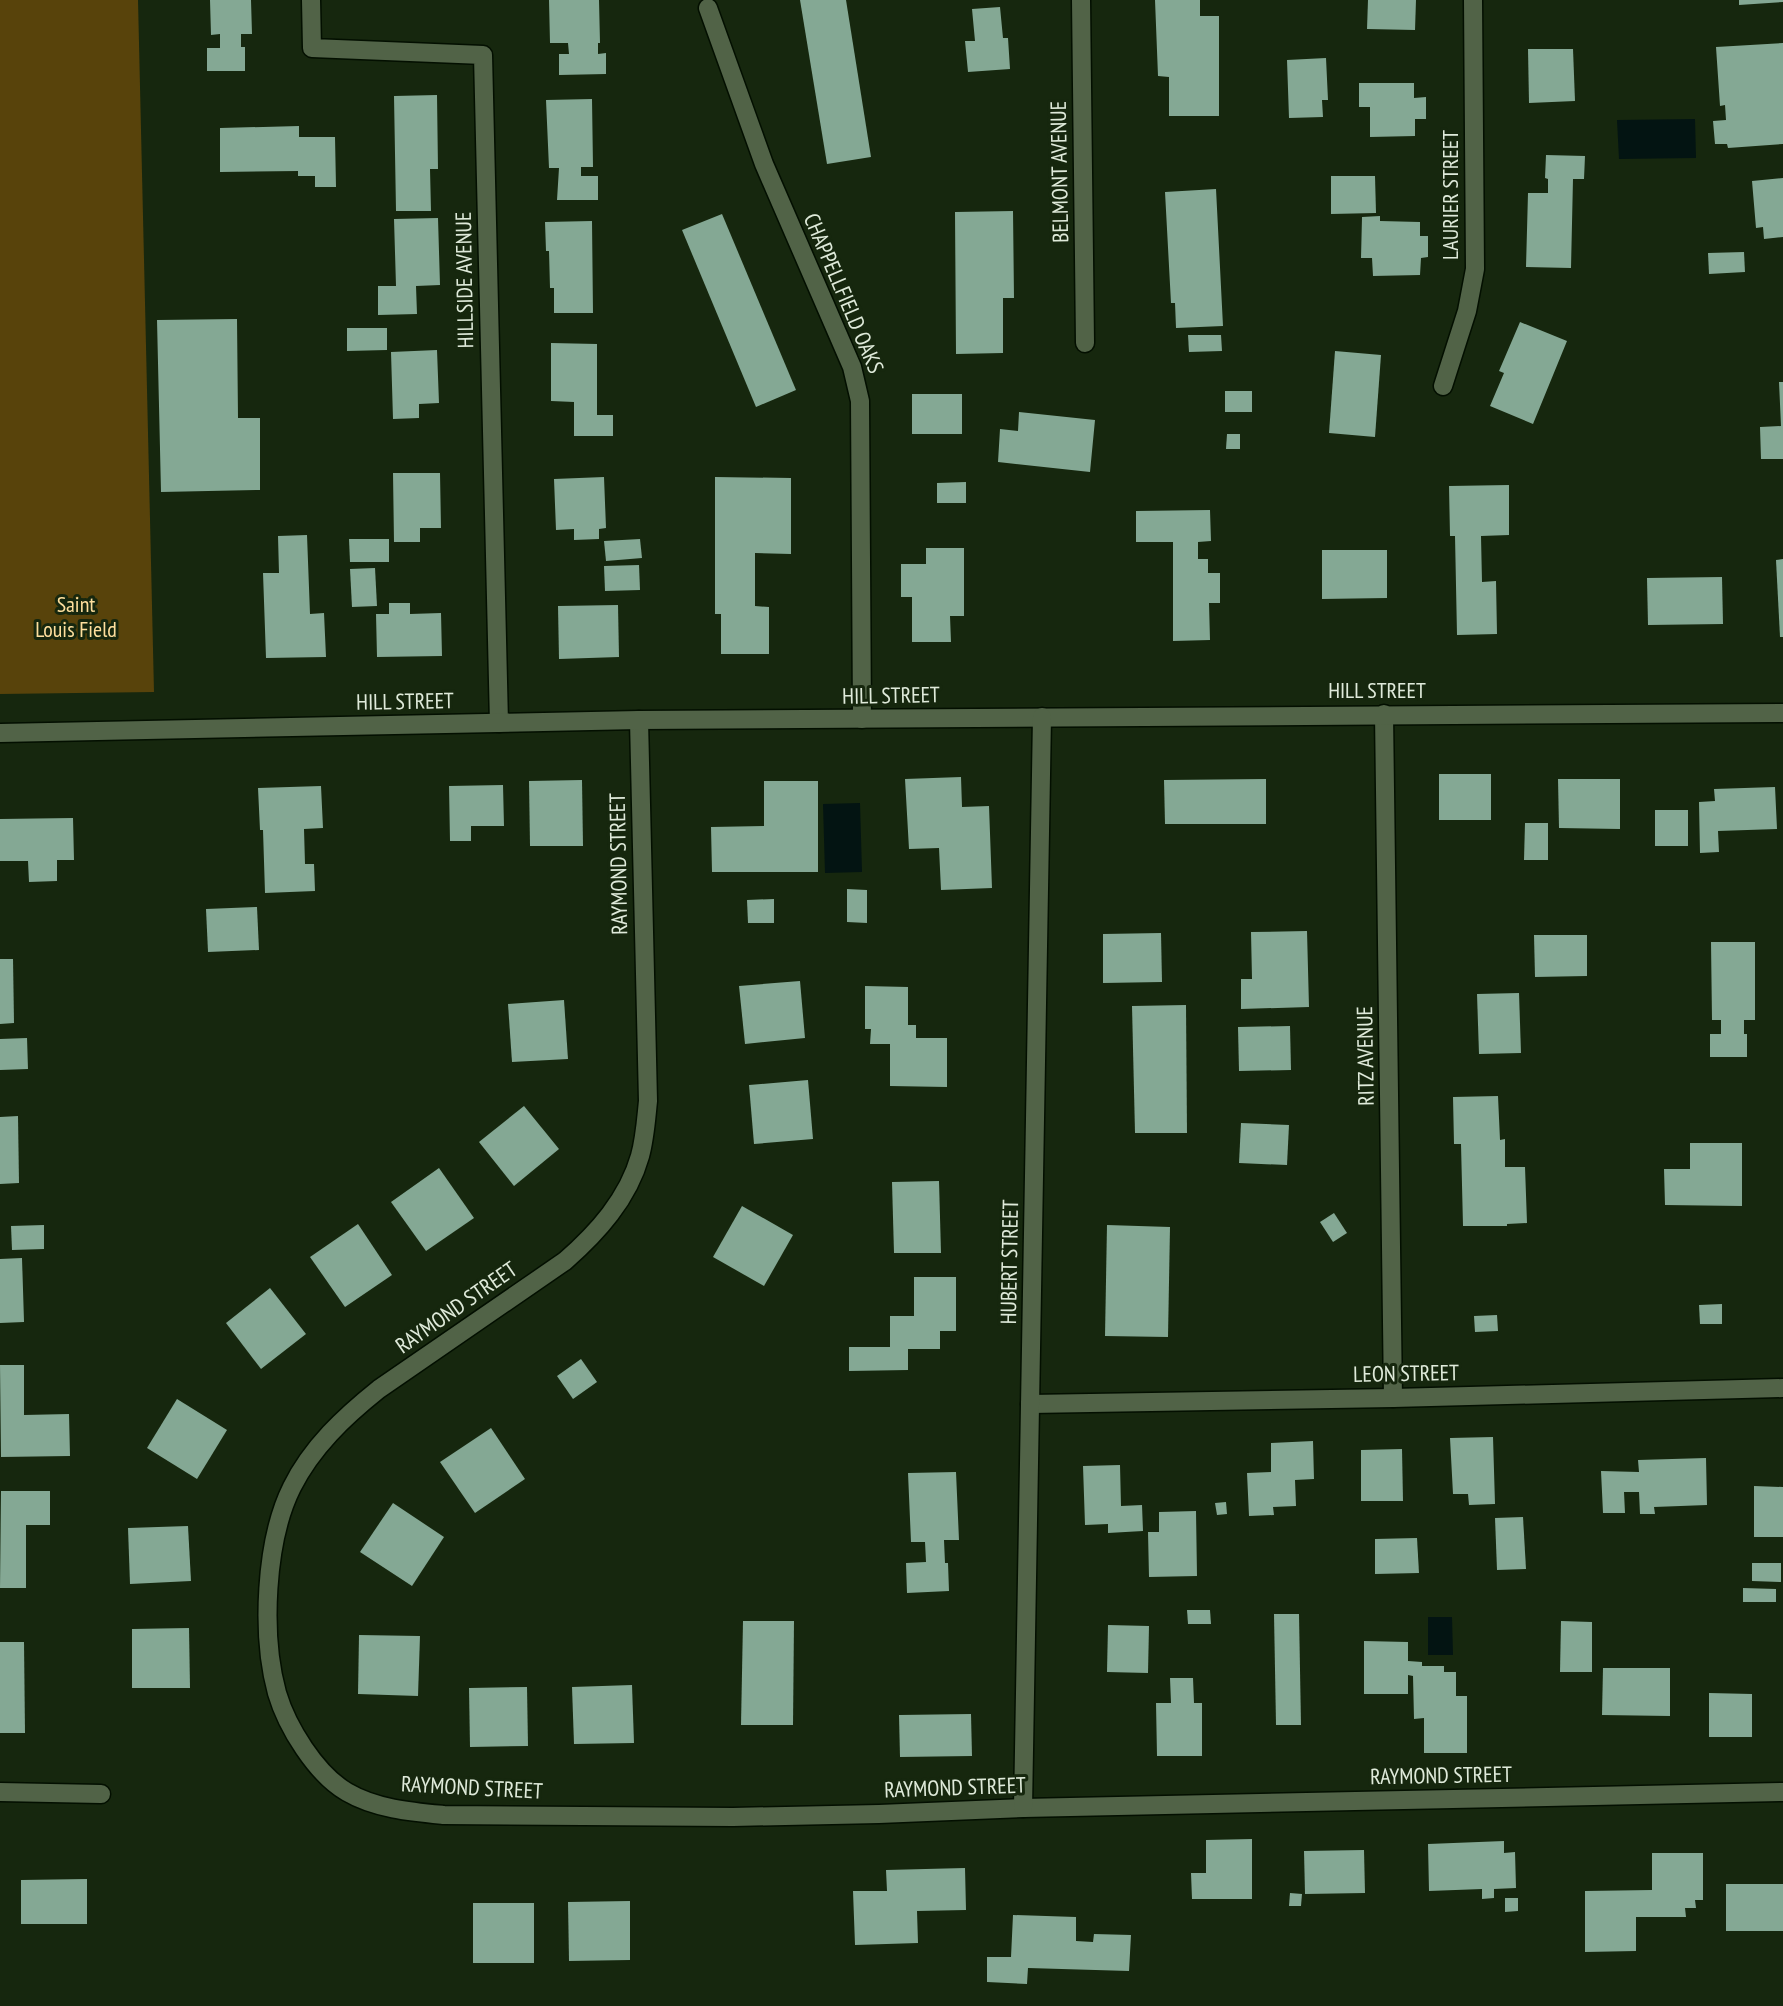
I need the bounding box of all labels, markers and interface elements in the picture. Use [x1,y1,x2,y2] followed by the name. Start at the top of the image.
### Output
[1044,101,1074,243] street label: BELMONT AVENUE
[1436,130,1464,260] street label: LAURIER STREET
[798,209,890,377] street label: CHAPPELLFIELD OAKS
[449,211,479,349] street label: HILLSIDE AVENUE
[35,590,117,643] park label: Saint Louis Field
[1328,676,1426,704] street label: HILL STREET
[842,680,940,710] street label: HILL STREET
[356,686,454,716] street label: HILL STREET
[603,793,633,935] street label: RAYMOND STREET
[1350,1006,1380,1106] street label: RITZ AVENUE
[994,1199,1024,1325] street label: HUBERT STREET
[390,1255,522,1359] street label: RAYMOND STREET
[1353,1358,1459,1388] street label: LEON STREET
[1370,1760,1512,1790] street label: RAYMOND STREET
[400,1769,544,1805] street label: RAYMOND STREET
[884,1771,1027,1803] street label: RAYMOND STREET

